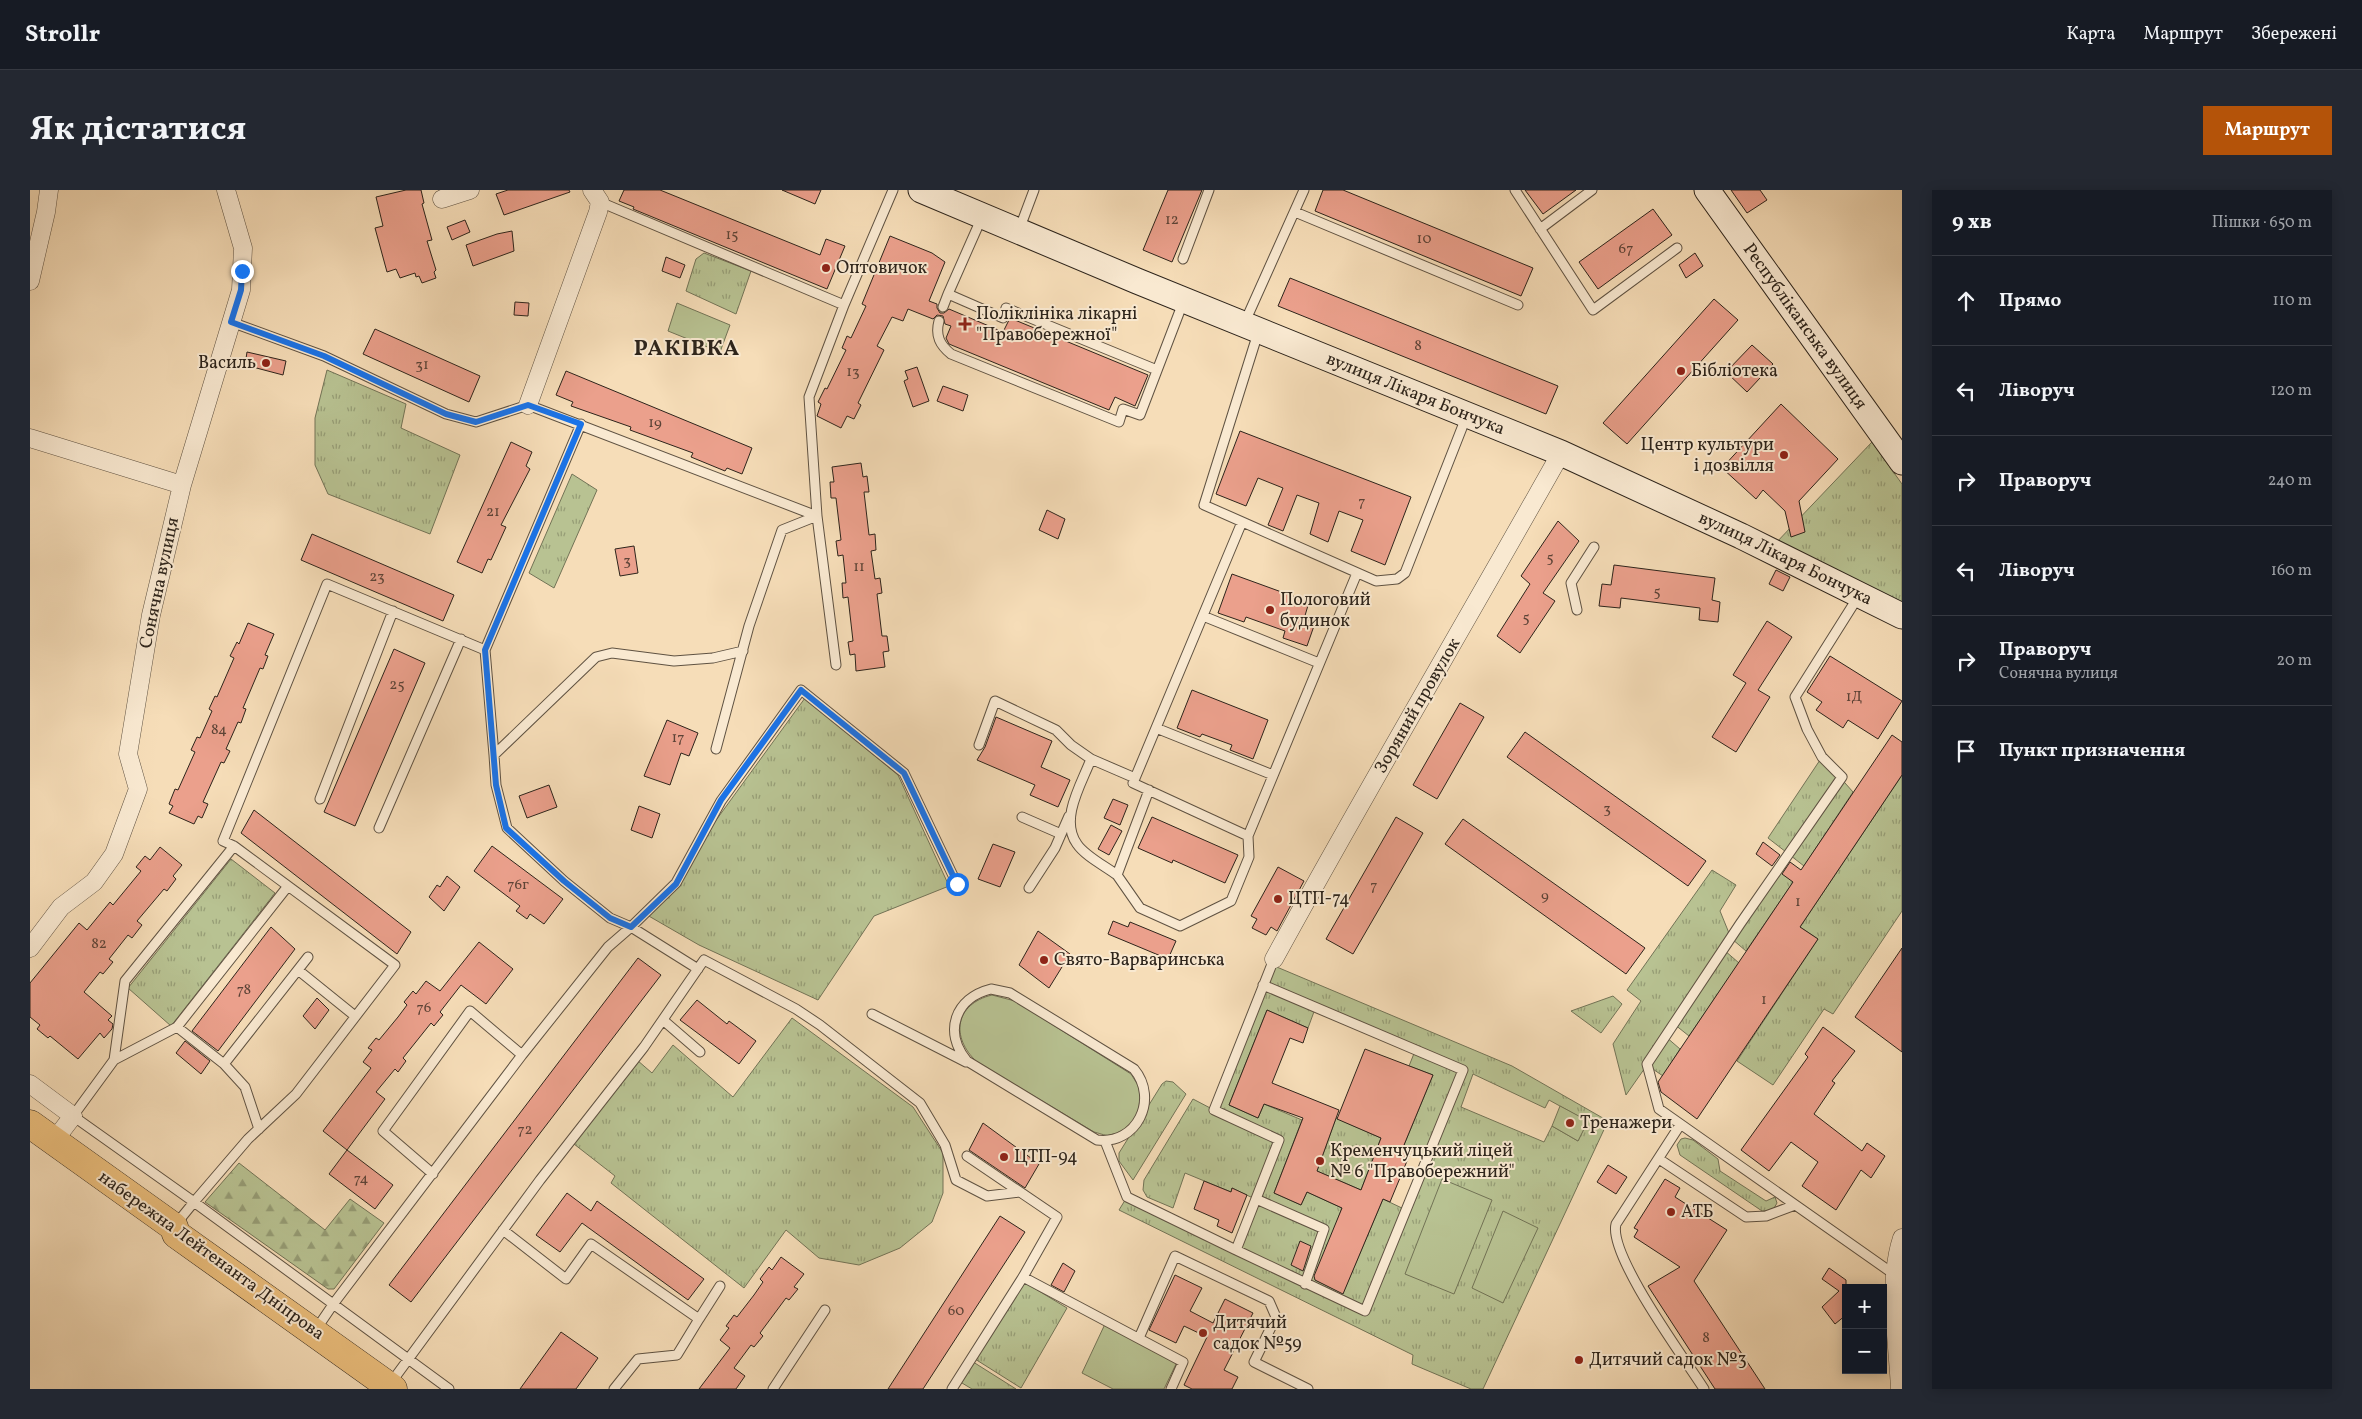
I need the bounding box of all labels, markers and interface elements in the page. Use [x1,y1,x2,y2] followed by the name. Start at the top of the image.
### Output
[25,18,100,52] text: Strollr
[2067,22,2115,47] text: Карта
[2143,22,2223,47] text: Маршрут
[2251,22,2337,47] text: Збережені
[30,106,246,154] text: Як дістатися
[2203,106,2332,155] button: Маршрут
[1952,208,1992,237] text: 9 хв
[1165,210,1179,231] house number: 12
[2212,212,2312,234] text: Пішки · 650 m
[725,225,739,246] house number: 15
[1417,229,1431,250] house number: 10
[1737,238,1873,415] street label: Республіканська вулиця
[1619,239,1633,260] house number: 67
[836,256,927,281] place label: Оптовичок
[231,260,254,283] route end
[820,262,832,274] marker: Оптовичок
[1952,287,1980,315] icon: ahead
[1999,288,2061,314] text: Прямо
[2273,290,2312,312] text: 110 m
[976,302,1138,348] place label: Поліклініка лікарні "Правобережної"
[958,317,972,331] marker: Поліклініка лікарні "Правобережної"
[634,334,740,365] district label: РАКІВКА
[1414,336,1422,357] house number: 8
[1322,347,1509,441] street label: вулиця Лікаря Бончука
[198,351,256,376] place label: Василь
[415,355,429,376] house number: 31
[260,357,272,369] marker: Василь
[1691,359,1778,384] place label: Бібліотека
[846,362,860,383] house number: 13
[1675,365,1687,377] marker: Бібліотека
[1952,377,1980,405] icon: left
[1999,378,2074,404] text: Ліворуч
[2270,380,2312,402] text: 120 m
[648,413,662,434] house number: 19
[1641,433,1774,479] place label: Центр культури і дозвілля
[1778,449,1790,461] marker: Центр культури і дозвілля
[1952,467,1980,495] icon: right
[1999,468,2091,494] text: Праворуч
[2268,470,2312,492] text: 240 m
[1358,492,1366,513] house number: 7
[486,502,500,523] house number: 21
[1694,506,1877,612] street label: вулиця Лікаря Бончука
[134,515,186,651] street label: Сонячна вулиця
[1546,548,1554,569] house number: 5
[623,551,631,572] house number: 3
[853,557,865,578] house number: 11
[1952,557,1980,585] icon: left
[1999,558,2074,584] text: Ліворуч
[2271,560,2312,582] text: 160 m
[369,567,385,588] house number: 23
[1653,582,1661,603] house number: 5
[1280,588,1371,634] place label: Пологовий будинок
[1264,604,1276,616] marker: Пологовий будинок
[1522,608,1530,629] house number: 5
[1369,633,1467,778] street label: Зоряний провулок
[1999,637,2091,663] text: Праворуч
[1952,647,1980,675] icon: right
[2277,650,2312,672] text: 20 m
[1999,663,2118,685] text: Сонячна вулиця
[389,675,405,696] house number: 25
[1846,687,1862,708] house number: 1Д
[211,720,227,741] house number: 84
[671,728,685,749] house number: 17
[1952,737,1980,765] icon: arrive
[1999,738,2185,764] text: Пункт призначення
[1603,799,1611,820] house number: 3
[946,873,969,896] route start
[507,875,529,896] house number: 76г
[1370,876,1378,897] house number: 7
[1541,886,1549,907] house number: 9
[1288,887,1350,912] place label: ЦТП-74
[1795,892,1801,913] house number: 1
[1272,893,1284,905] marker: ЦТП-74
[91,934,107,955] house number: 82
[1054,948,1225,973] place label: Свято-Варваринська
[1038,954,1050,966] marker: Свято-Варваринська
[237,980,251,1001] house number: 78
[1761,990,1767,1011] house number: 1
[417,998,431,1019] house number: 76
[1580,1111,1672,1136] place label: Тренажери
[1564,1117,1576,1129] marker: Тренажери
[517,1120,533,1141] house number: 72
[1330,1139,1515,1185] place label: Кременчуцький ліцей № 6 "Правобережний"
[1014,1145,1078,1170] place label: ЦТП-94
[998,1151,1010,1163] marker: ЦТП-94
[1314,1155,1326,1167] marker: Кременчуцький ліцей № 6 "Правобережний"
[93,1165,329,1347] street label: набережна Лейтенанта Дніпрова
[354,1169,368,1190] house number: 74
[1681,1200,1714,1225] place label: АТБ
[1665,1206,1677,1218] marker: АТБ
[1842,1284,1887,1374] map controls
[1842,1284,1887,1329] button: +
[948,1301,964,1322] house number: 60
[1213,1311,1302,1357] place label: Дитячий садок №59
[1197,1327,1209,1339] marker: Дитячий садок №59
[1702,1328,1710,1349] house number: 8
[1842,1329,1887,1374] button: −
[1589,1348,1747,1373] place label: Дитячий садок №3
[1573,1354,1585,1366] marker: Дитячий садок №3

